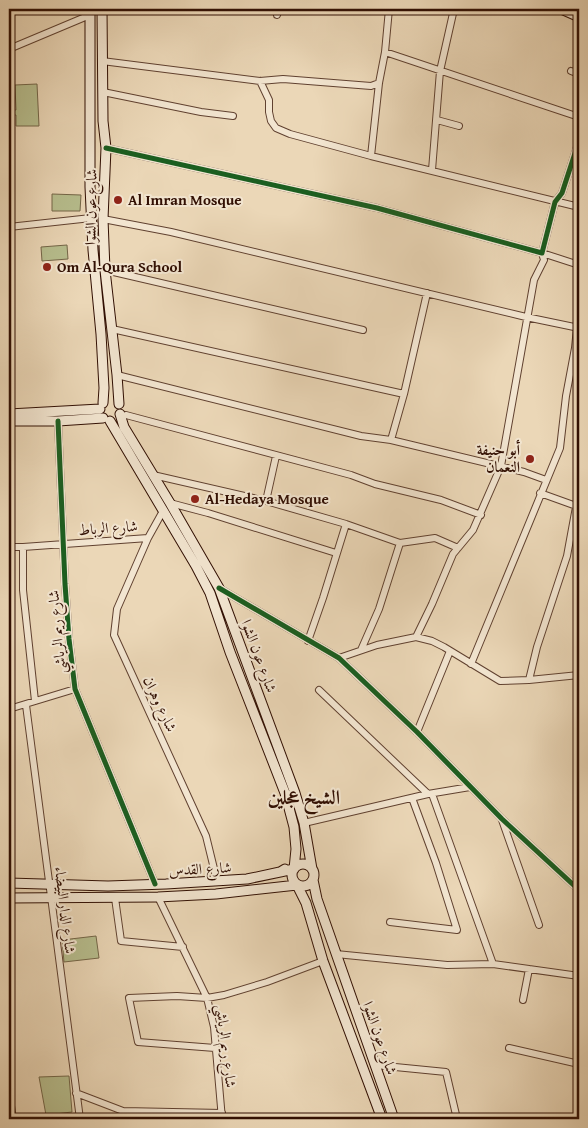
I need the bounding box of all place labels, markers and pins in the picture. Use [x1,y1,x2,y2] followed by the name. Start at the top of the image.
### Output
[128,189,242,210] place label: Al Imran Mosque
[112,194,124,206] marker: Al Imran Mosque
[57,256,182,277] place label: Om Al-Qura School
[41,261,53,273] marker: Om Al-Qura School
[477,439,520,477] place label: أبو حنيفة النعمان
[524,453,536,465] marker: أبو حنيفة النعمان
[205,488,329,509] place label: Al-Hedaya Mosque
[189,493,201,505] marker: Al-Hedaya Mosque

